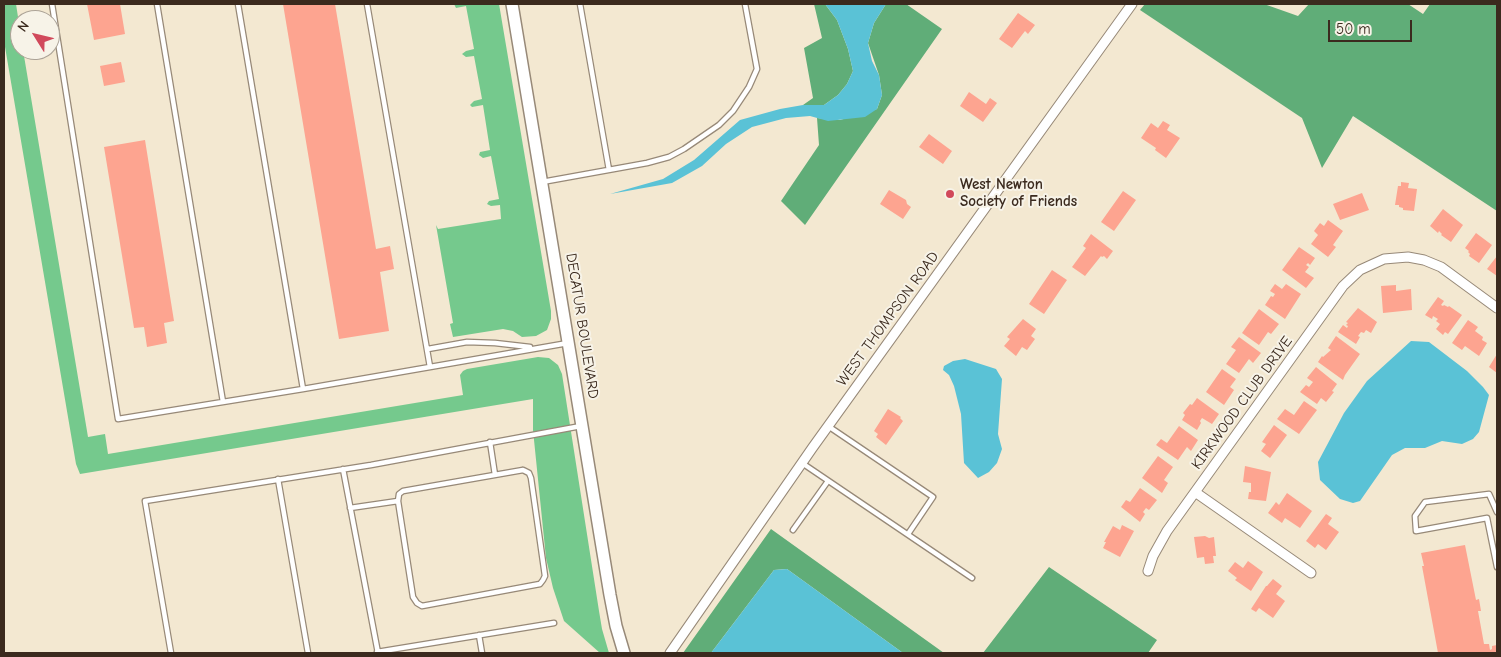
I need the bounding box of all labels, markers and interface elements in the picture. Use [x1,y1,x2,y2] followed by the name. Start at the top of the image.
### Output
[10,10,60,60] north arrow
[1331,10,1415,42] scale bar
[14,18,33,35] text: N
[1336,20,1371,38] text: 50 m
[960,176,1077,211] place label: West Newton Society of Friends
[944,188,956,200] marker: West Newton Society of Friends
[833,248,943,390] street label: WEST THOMPSON ROAD
[562,252,602,400] street label: DECATUR BOULEVARD
[1188,333,1296,473] street label: KIRKWOOD CLUB DRIVE

